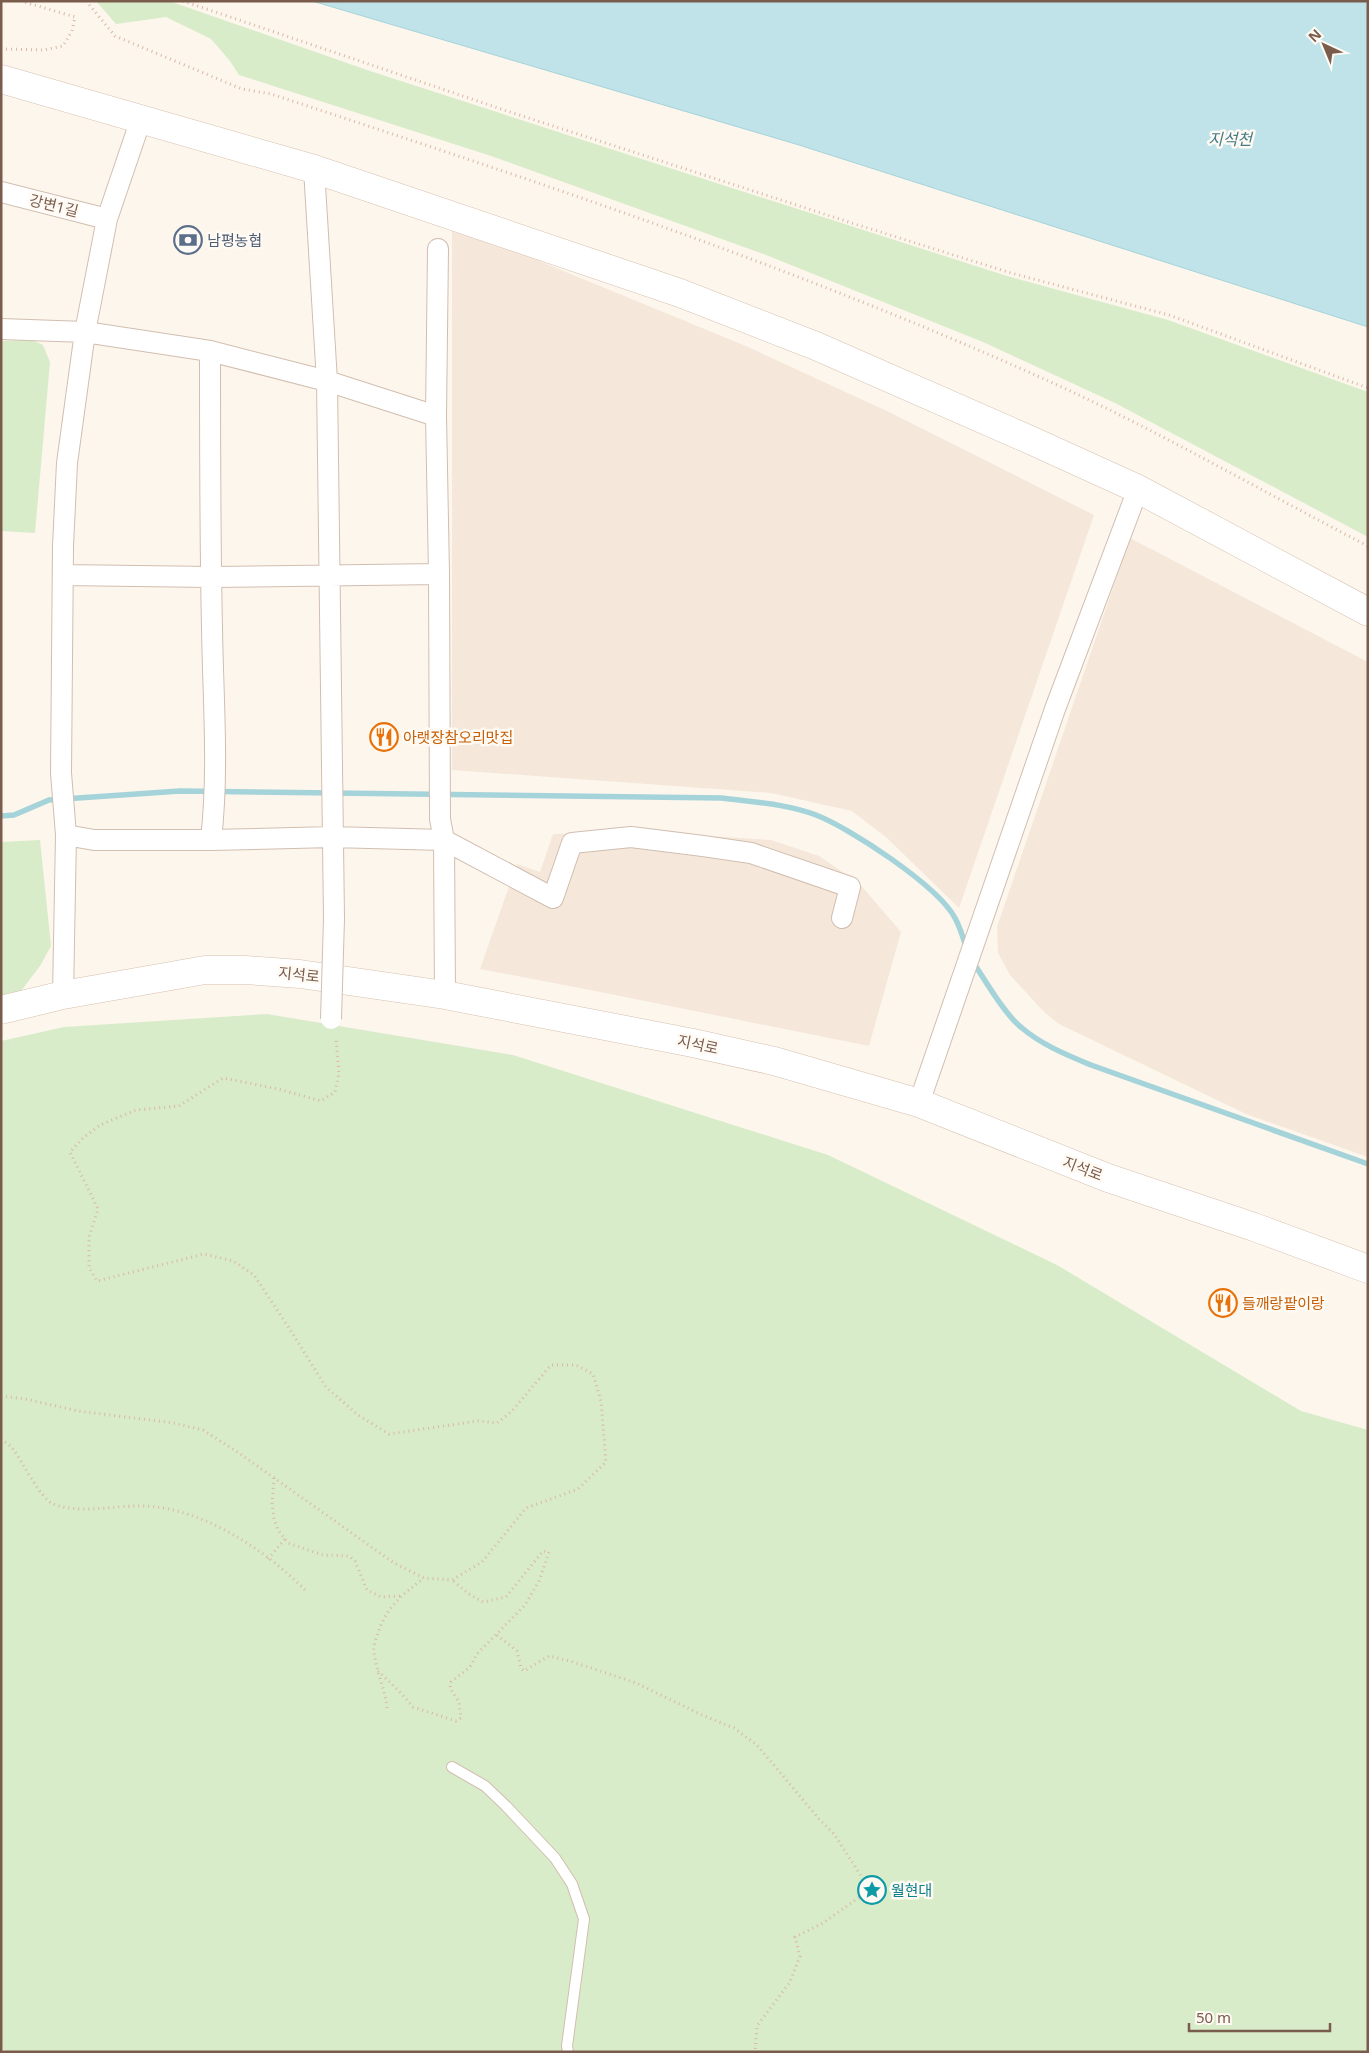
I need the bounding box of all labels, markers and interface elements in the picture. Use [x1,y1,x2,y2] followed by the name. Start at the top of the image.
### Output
[1299,20,1349,70] north arrow
[1304,24,1325,46] text: N
[1208,128,1254,150] water label: 지석천
[27,189,81,221] street label: 강변1길
[173,225,203,255] bank icon: 남평농협
[207,230,262,250] place label: 남평농협
[369,722,399,752] restaurant icon: 아랫장참오리맛집
[403,727,513,747] place label: 아랫장참오리맛집
[277,962,321,986] street label: 지석로
[676,1030,720,1058] street label: 지석로
[1060,1151,1106,1185] street label: 지석로
[1208,1288,1238,1318] restaurant icon: 들깨랑팥이랑
[1242,1293,1325,1313] place label: 들깨랑팥이랑
[857,1875,887,1905] place icon: 월현대
[891,1880,932,1900] place label: 월현대
[1189,2000,1330,2032] scale bar
[1196,2007,1231,2027] text: 50 m

